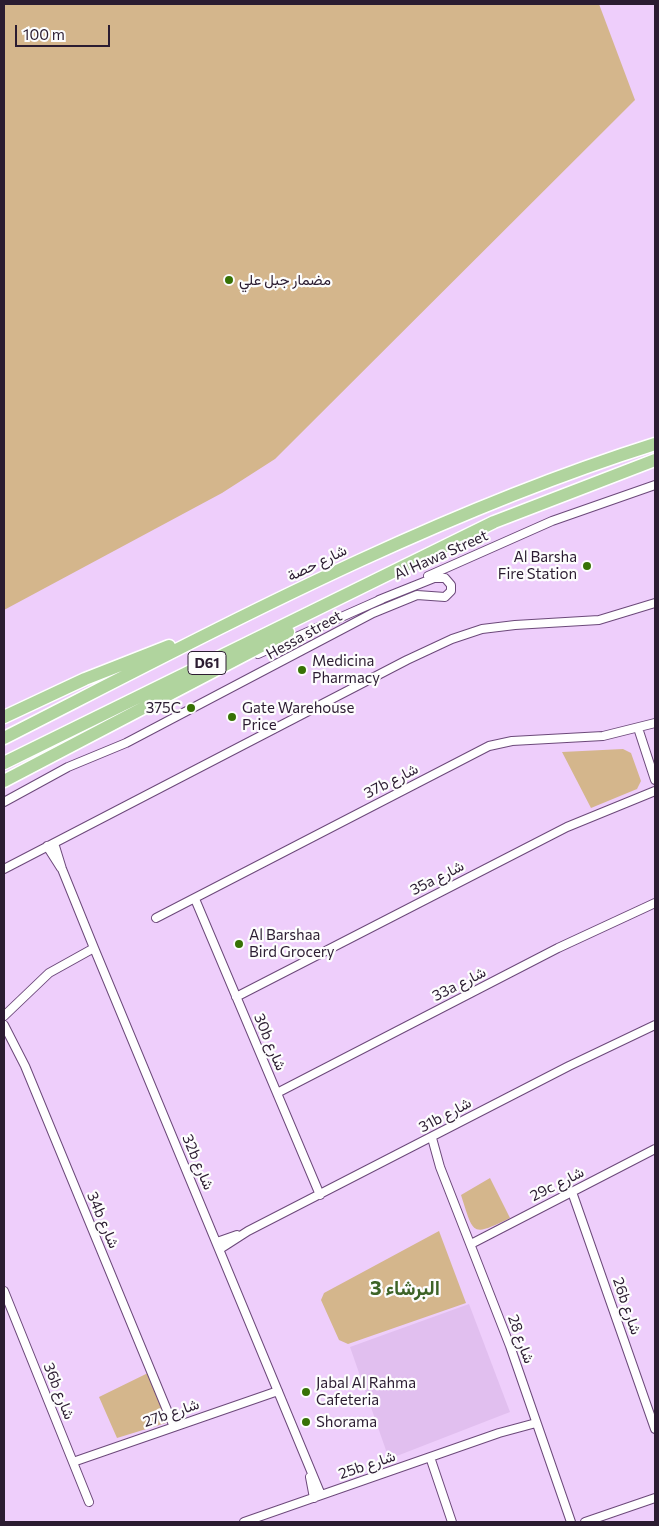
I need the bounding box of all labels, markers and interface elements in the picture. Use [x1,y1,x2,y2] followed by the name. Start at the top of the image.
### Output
[18,15,112,47] scale bar
[23,25,65,43] text: 100 m
[239,271,331,289] place label: مضمار جبل علي
[223,274,235,286] marker: مضمار جبل علي
[391,526,491,584] street label: Al Hawa Street
[284,541,350,585] street label: شارع حصة
[498,548,577,583] place label: Al Barsha Fire Station
[581,560,593,572] marker: Al Barsha Fire Station
[263,607,345,663] street label: Hessa street
[188,651,226,674] road number: D61
[312,652,380,687] place label: Medicina Pharmacy
[296,664,308,676] marker: Medicina Pharmacy
[146,699,181,717] place label: 375C
[242,699,354,734] place label: Gate Warehouse Price
[185,702,197,714] marker: 375C
[226,711,238,723] marker: Gate Warehouse Price
[361,760,421,802] street label: 37b شارع
[407,857,467,899] street label: 35a شارع
[249,926,335,961] place label: Al Barshaa Bird Grocery
[233,938,245,950] marker: Al Barshaa Bird Grocery
[429,963,489,1005] street label: 33a شارع
[250,1011,290,1073] street label: 30b شارع
[416,1094,474,1136] street label: 31b شارع
[178,1131,218,1193] street label: 32b شارع
[527,1163,587,1205] street label: 29c شارع
[83,1189,123,1251] street label: 34b شارع
[609,1275,645,1337] street label: 26b شارع
[370,1276,440,1300] district label: البرشاء 3
[504,1312,538,1366] street label: شارع 28
[39,1360,79,1422] street label: 36b شارع
[316,1374,416,1409] place label: Jabal Al Rahma Cafeteria
[300,1386,312,1398] marker: Jabal Al Rahma Cafeteria
[141,1395,201,1431] street label: 27b شارع
[316,1413,377,1431] place label: Shorama
[300,1416,312,1428] marker: Shorama
[336,1447,398,1483] street label: 25b شارع

